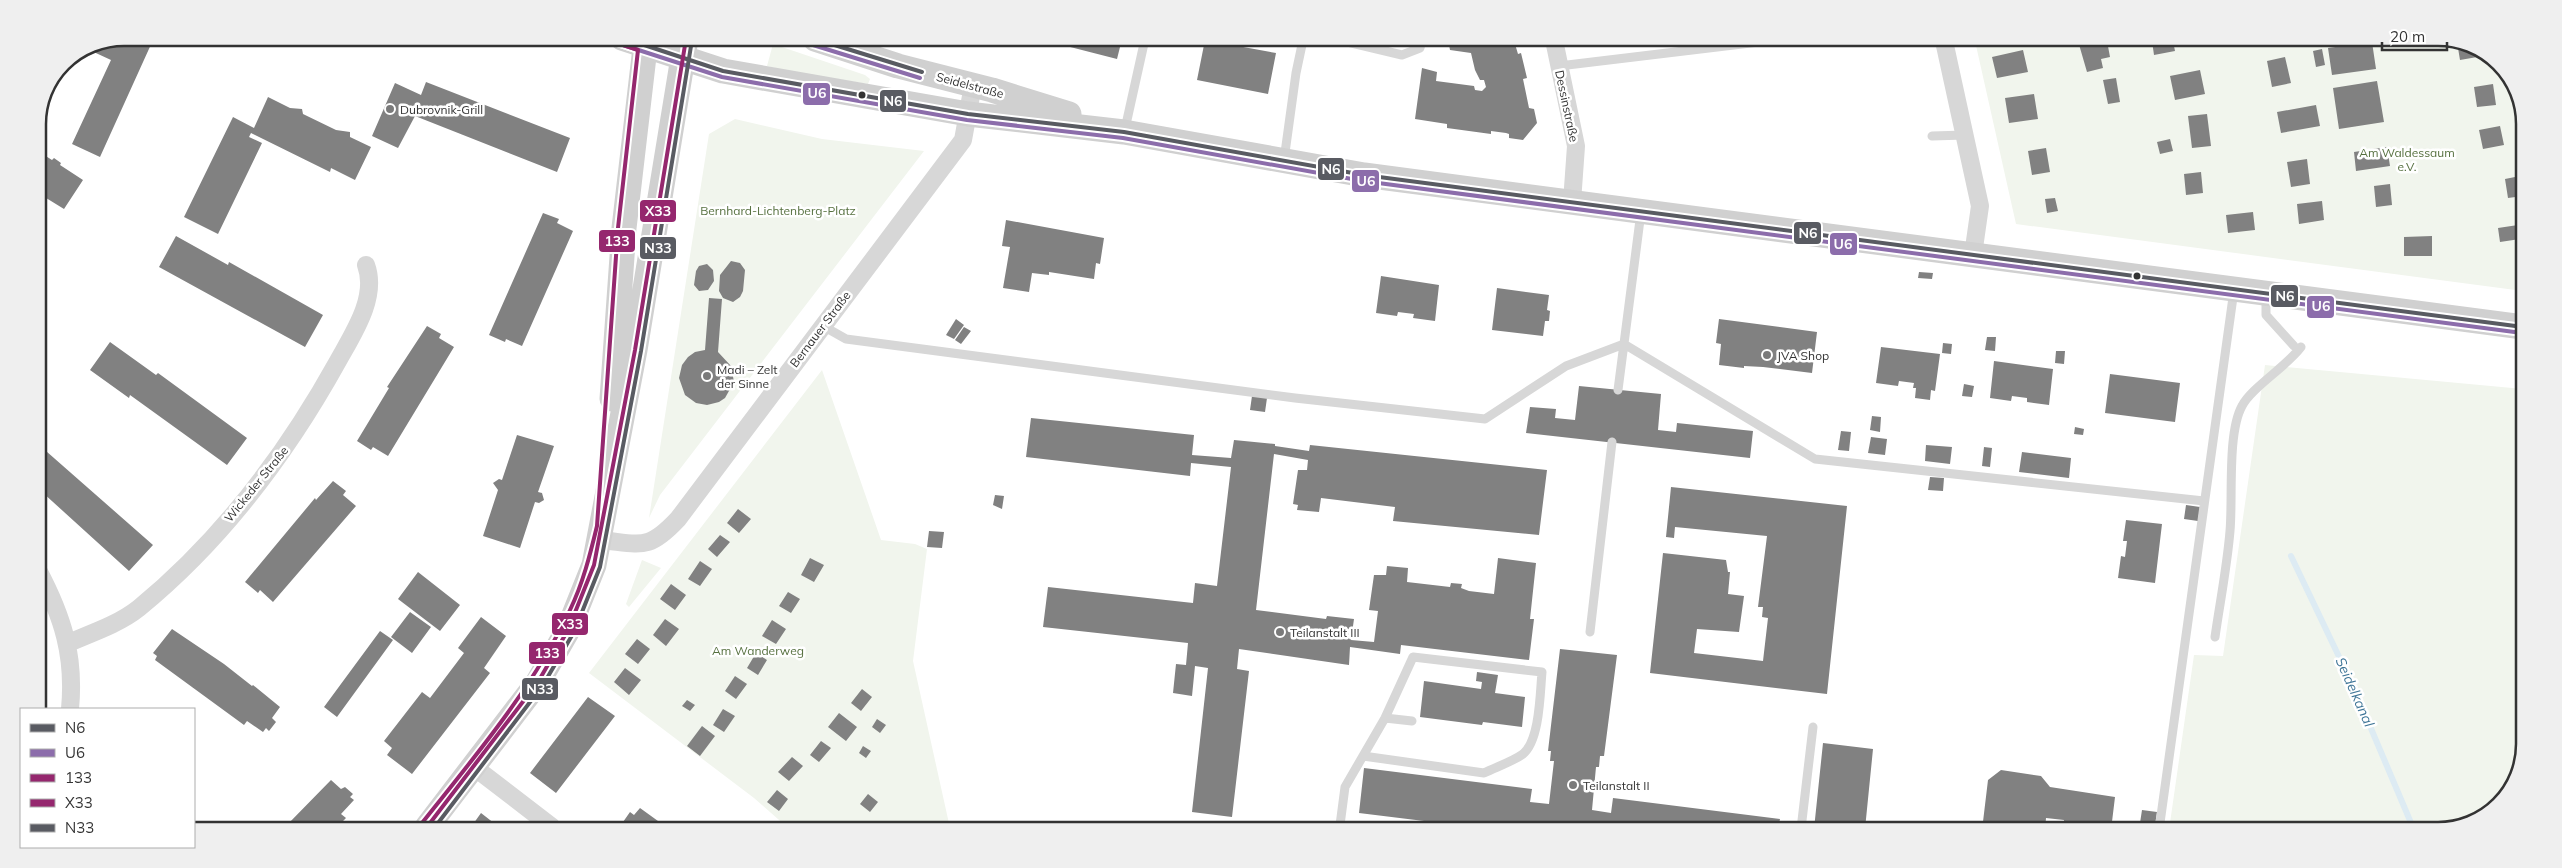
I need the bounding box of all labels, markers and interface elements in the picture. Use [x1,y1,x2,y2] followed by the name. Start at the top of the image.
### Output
[2382,20,2447,52] scale bar
[2390,27,2425,46] text: 20 m
[935,69,1005,101] street label: Seidelstraße
[1552,69,1582,143] street label: Dessinstraße
[802,82,831,106] line badge: U6
[808,84,826,102] text: U6
[879,89,907,113] line badge: N6
[857,90,867,100] unlabelled marker
[884,92,902,110] text: N6
[400,102,483,117] place label: Dubrovnik-Grill
[384,103,396,115] marker: Dubrovnik-Grill
[2359,145,2455,174] park label: Am Waldessaum e.V.
[1317,157,1345,181] line badge: N6
[1322,160,1340,178] text: N6
[1351,169,1380,193] line badge: U6
[1357,172,1375,190] text: U6
[639,199,677,223] line badge: X33
[644,202,671,220] text: X33
[700,203,856,218] park label: Bernhard-Lichtenberg-Platz
[1793,221,1822,245] line badge: N6
[1799,224,1817,242] text: N6
[598,229,636,253] line badge: 133
[604,232,630,250] text: 133
[1829,232,1858,256] line badge: U6
[1834,235,1852,253] text: U6
[639,236,677,260] line badge: N33
[644,239,672,257] text: N33
[2132,271,2142,281] unlabelled marker
[2270,284,2299,308] line badge: N6
[2276,287,2294,305] text: N6
[786,288,854,370] street label: Bernauer Straße
[2306,295,2335,319] line badge: U6
[2312,297,2330,315] text: U6
[1777,348,1829,363] place label: JVA Shop
[1761,349,1773,361] marker: JVA Shop
[717,362,777,391] place label: Madi – Zelt der Sinne
[701,370,713,382] marker: Madi – Zelt der Sinne
[221,443,291,525] street label: Wickeder Straße
[551,612,589,636] line badge: X33
[556,615,583,633] text: X33
[1290,625,1360,640] place label: Teilanstalt III
[1274,626,1286,638] marker: Teilanstalt III
[528,641,566,665] line badge: 133
[712,643,804,658] park label: Am Wanderweg
[534,644,560,662] text: 133
[2332,654,2379,730] water label: Seidelkanal
[521,677,559,701] line badge: N33
[526,680,554,698] text: N33
[20,708,195,848] legend
[65,718,85,737] text: N6
[65,743,85,762] text: U6
[65,768,92,787] text: 133
[1583,778,1650,793] place label: Teilanstalt II
[1567,779,1579,791] marker: Teilanstalt II
[65,793,93,812] text: X33
[65,818,94,837] text: N33

